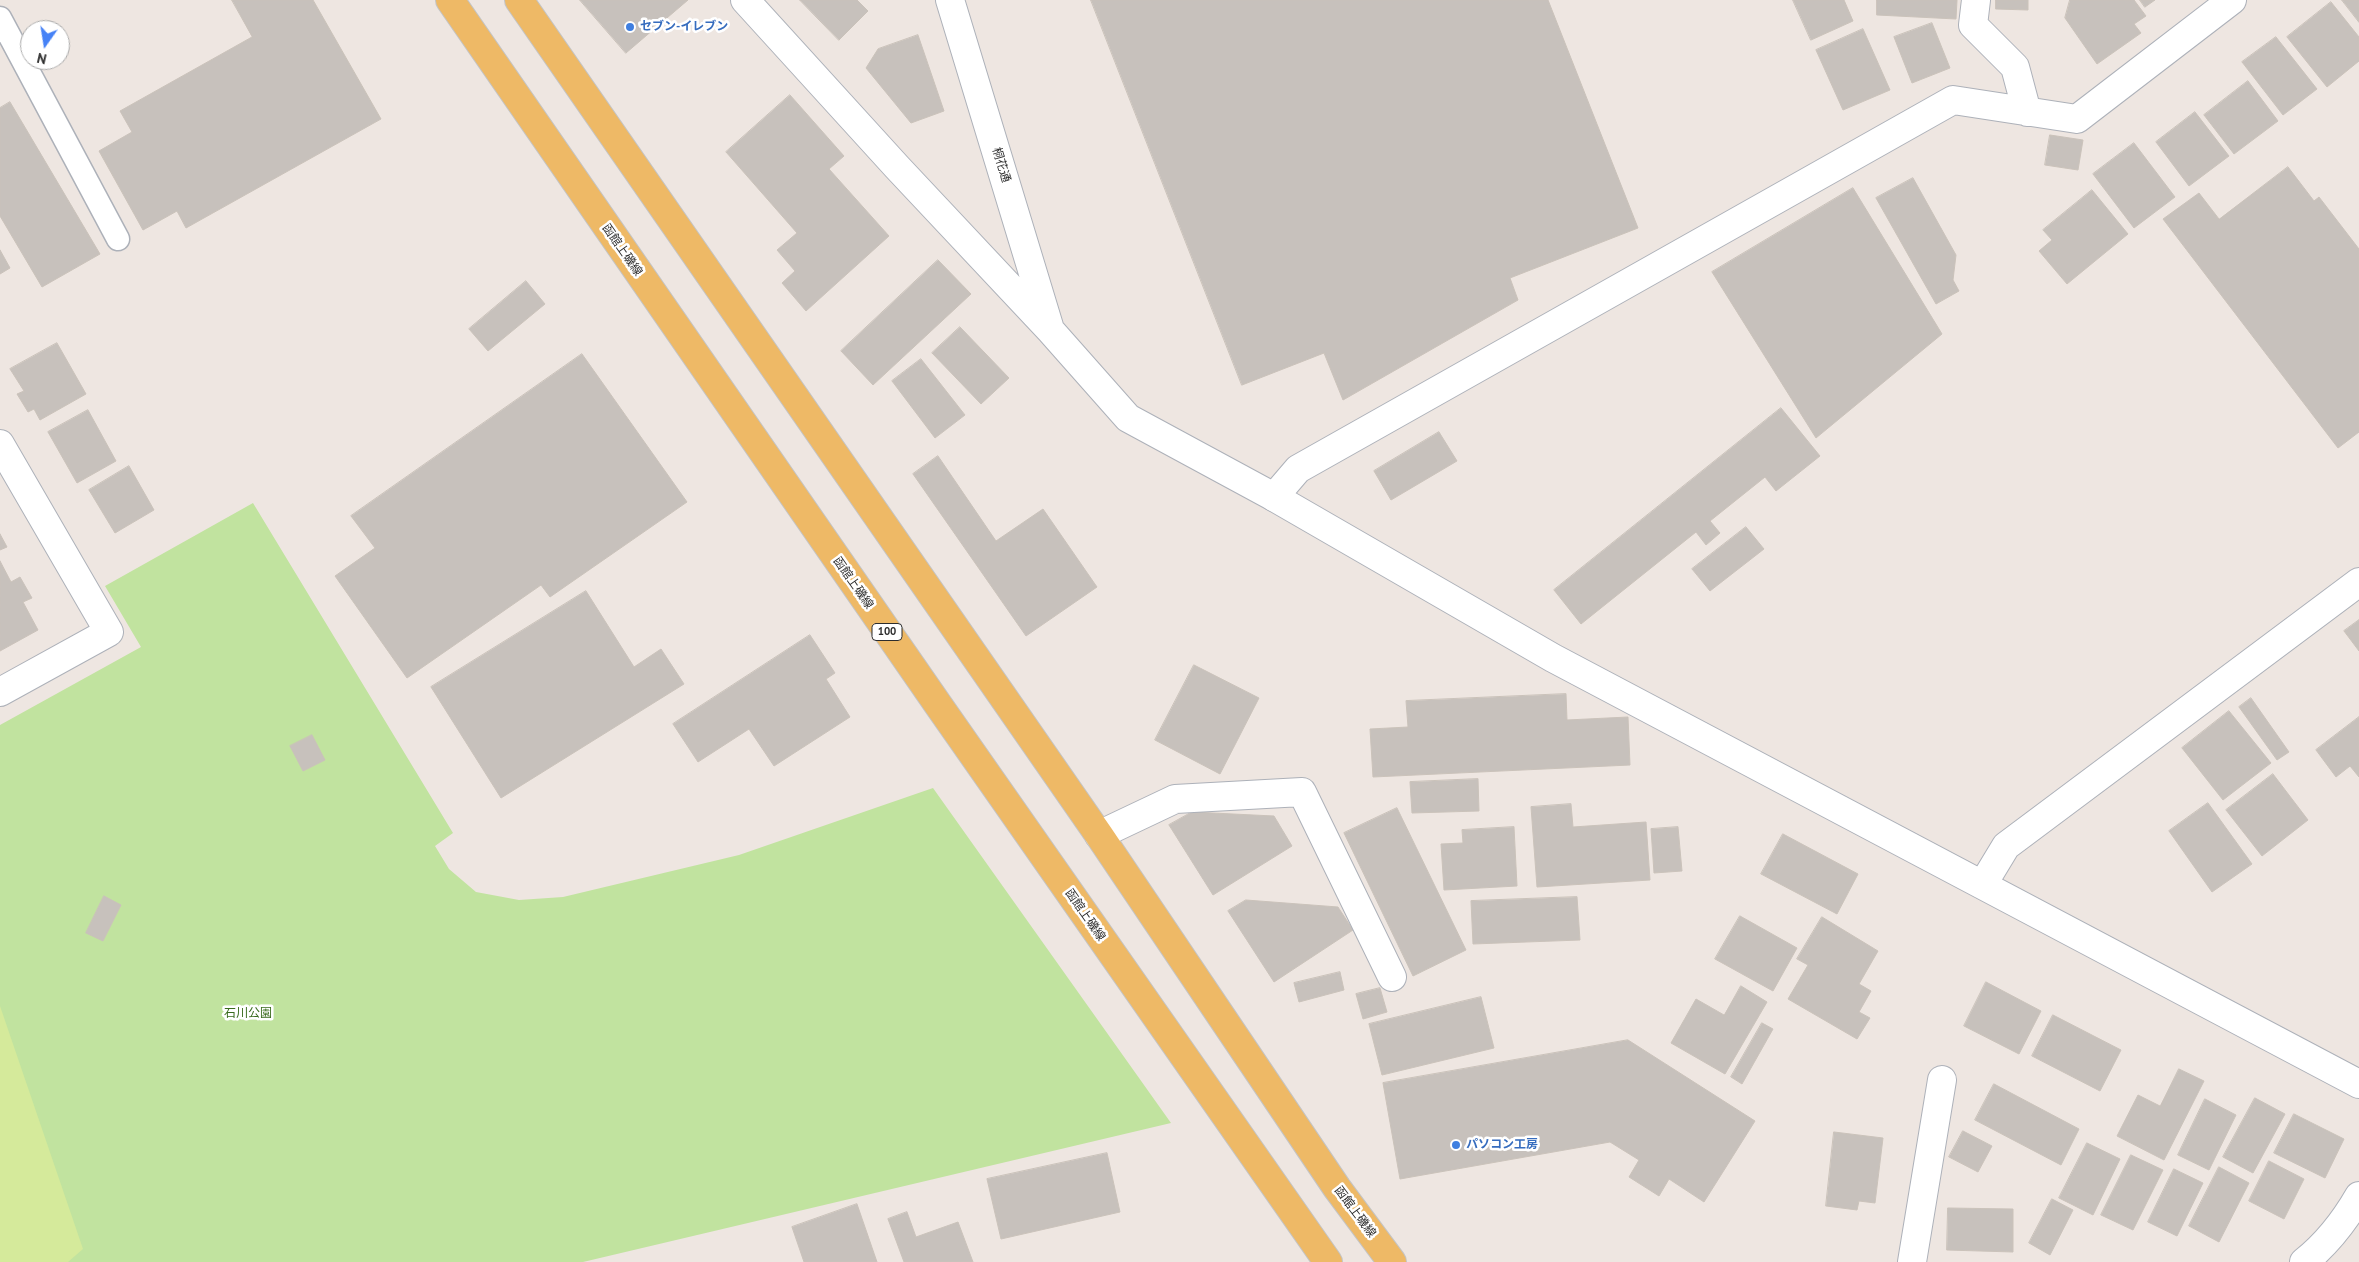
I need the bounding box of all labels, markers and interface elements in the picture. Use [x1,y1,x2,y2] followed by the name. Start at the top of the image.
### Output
[20,20,70,70] north arrow
[640,20,728,34] place label: セブン-イレブン
[624,21,636,33] marker: セブン-イレブン
[35,49,48,68] text: N
[989,146,1013,184] street label: 桐花通
[599,221,645,279] street label: 函館上磯線
[830,554,876,612] street label: 函館上磯線
[872,624,902,640] road number: 100
[1062,886,1108,944] street label: 函館上磯線
[224,1007,272,1021] park label: 石川公園
[1466,1138,1538,1152] place label: パソコン工房
[1450,1139,1462,1151] marker: パソコン工房
[1331,1184,1379,1240] street label: 函館上磯線

